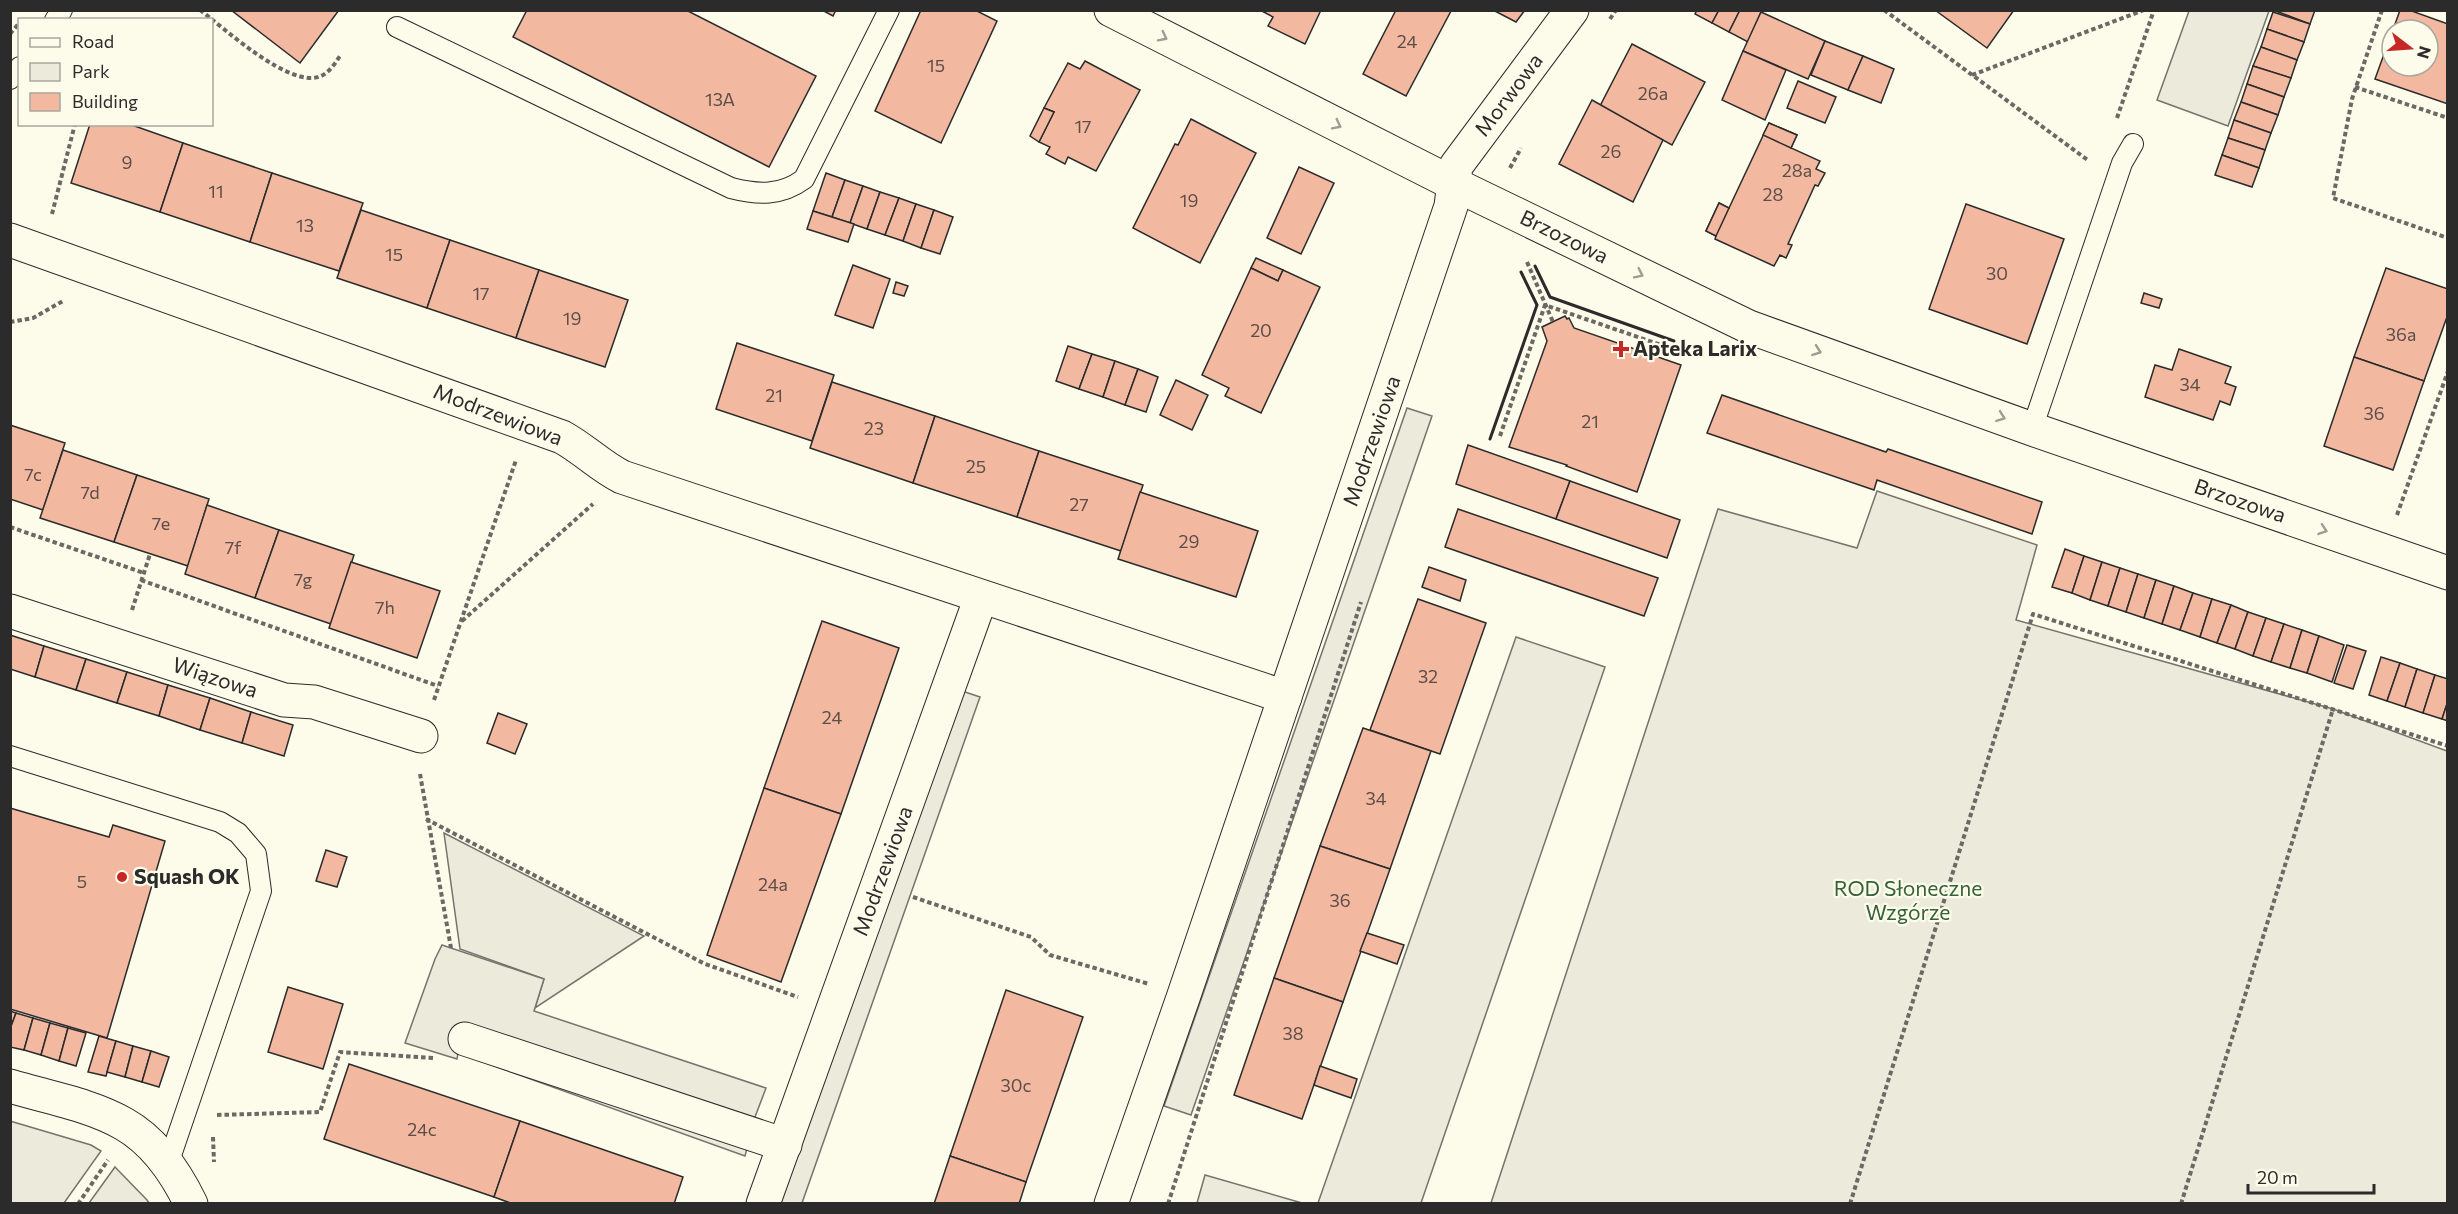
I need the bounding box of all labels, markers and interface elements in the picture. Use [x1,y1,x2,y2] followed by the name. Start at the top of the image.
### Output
[18,18,213,126] legend
[2380,18,2440,78] north arrow
[72,30,114,52] text: Road
[1157,30,1167,41] one-way arrow
[1397,30,1417,52] house number: 24
[2414,44,2436,61] text: N
[1469,48,1547,140] street label: Morwowa
[927,54,945,76] house number: 15
[72,60,110,82] text: Park
[1638,82,1668,104] house number: 26a
[705,88,735,110] house number: 13A
[72,90,138,112] text: Building
[1074,115,1092,137] house number: 17
[1331,118,1341,129] one-way arrow
[1601,140,1621,162] house number: 26
[122,151,132,173] house number: 9
[1782,159,1812,181] house number: 28a
[208,180,224,202] house number: 11
[1763,183,1784,205] house number: 28
[1180,189,1198,211] house number: 19
[1516,204,1613,268] street label: Brzozowa
[296,214,314,236] house number: 13
[385,243,403,265] house number: 15
[1986,262,2008,284] house number: 30
[1632,266,1643,278] one-way arrow
[472,282,490,304] house number: 17
[563,307,581,329] house number: 19
[1250,319,1272,341] house number: 20
[2386,323,2416,345] house number: 36a
[1633,335,1757,360] place label: Apteka Larix
[1614,342,1628,356] marker: Apteka Larix
[1811,344,1822,357] one-way arrow
[1337,372,1405,509] street label: Modrzewiowa
[2179,373,2201,395] house number: 34
[430,378,567,450] street label: Modrzewiowa
[765,384,783,406] house number: 21
[2363,402,2385,424] house number: 36
[1581,410,1599,432] house number: 21
[1995,410,2005,423] one-way arrow
[864,417,884,439] house number: 23
[966,455,986,477] house number: 25
[24,463,42,485] house number: 7c
[2191,472,2289,527] street label: Brzozowa
[80,481,100,503] house number: 7d
[1069,493,1089,515] house number: 27
[152,512,170,534] house number: 7e
[2318,523,2328,536] one-way arrow
[1179,530,1199,552] house number: 29
[225,536,242,558] house number: 7f
[294,568,313,590] house number: 7g
[375,596,395,618] house number: 7h
[170,651,261,702] street label: Wiązowa
[1418,665,1438,687] house number: 32
[822,706,842,728] house number: 24
[1365,787,1387,809] house number: 34
[847,802,917,939] street label: Modrzewiowa
[134,863,240,888] place label: Squash OK
[77,870,87,892] house number: 5
[115,870,129,884] marker: Squash OK
[758,873,788,895] house number: 24a
[1834,875,1982,924] park label: ROD Słoneczne Wzgórze
[1329,889,1351,911] house number: 36
[1282,1022,1304,1044] house number: 38
[1001,1074,1032,1096] house number: 30c
[407,1118,437,1140] house number: 24c
[2248,1157,2374,1195] scale bar
[2257,1166,2298,1188] text: 20 m

